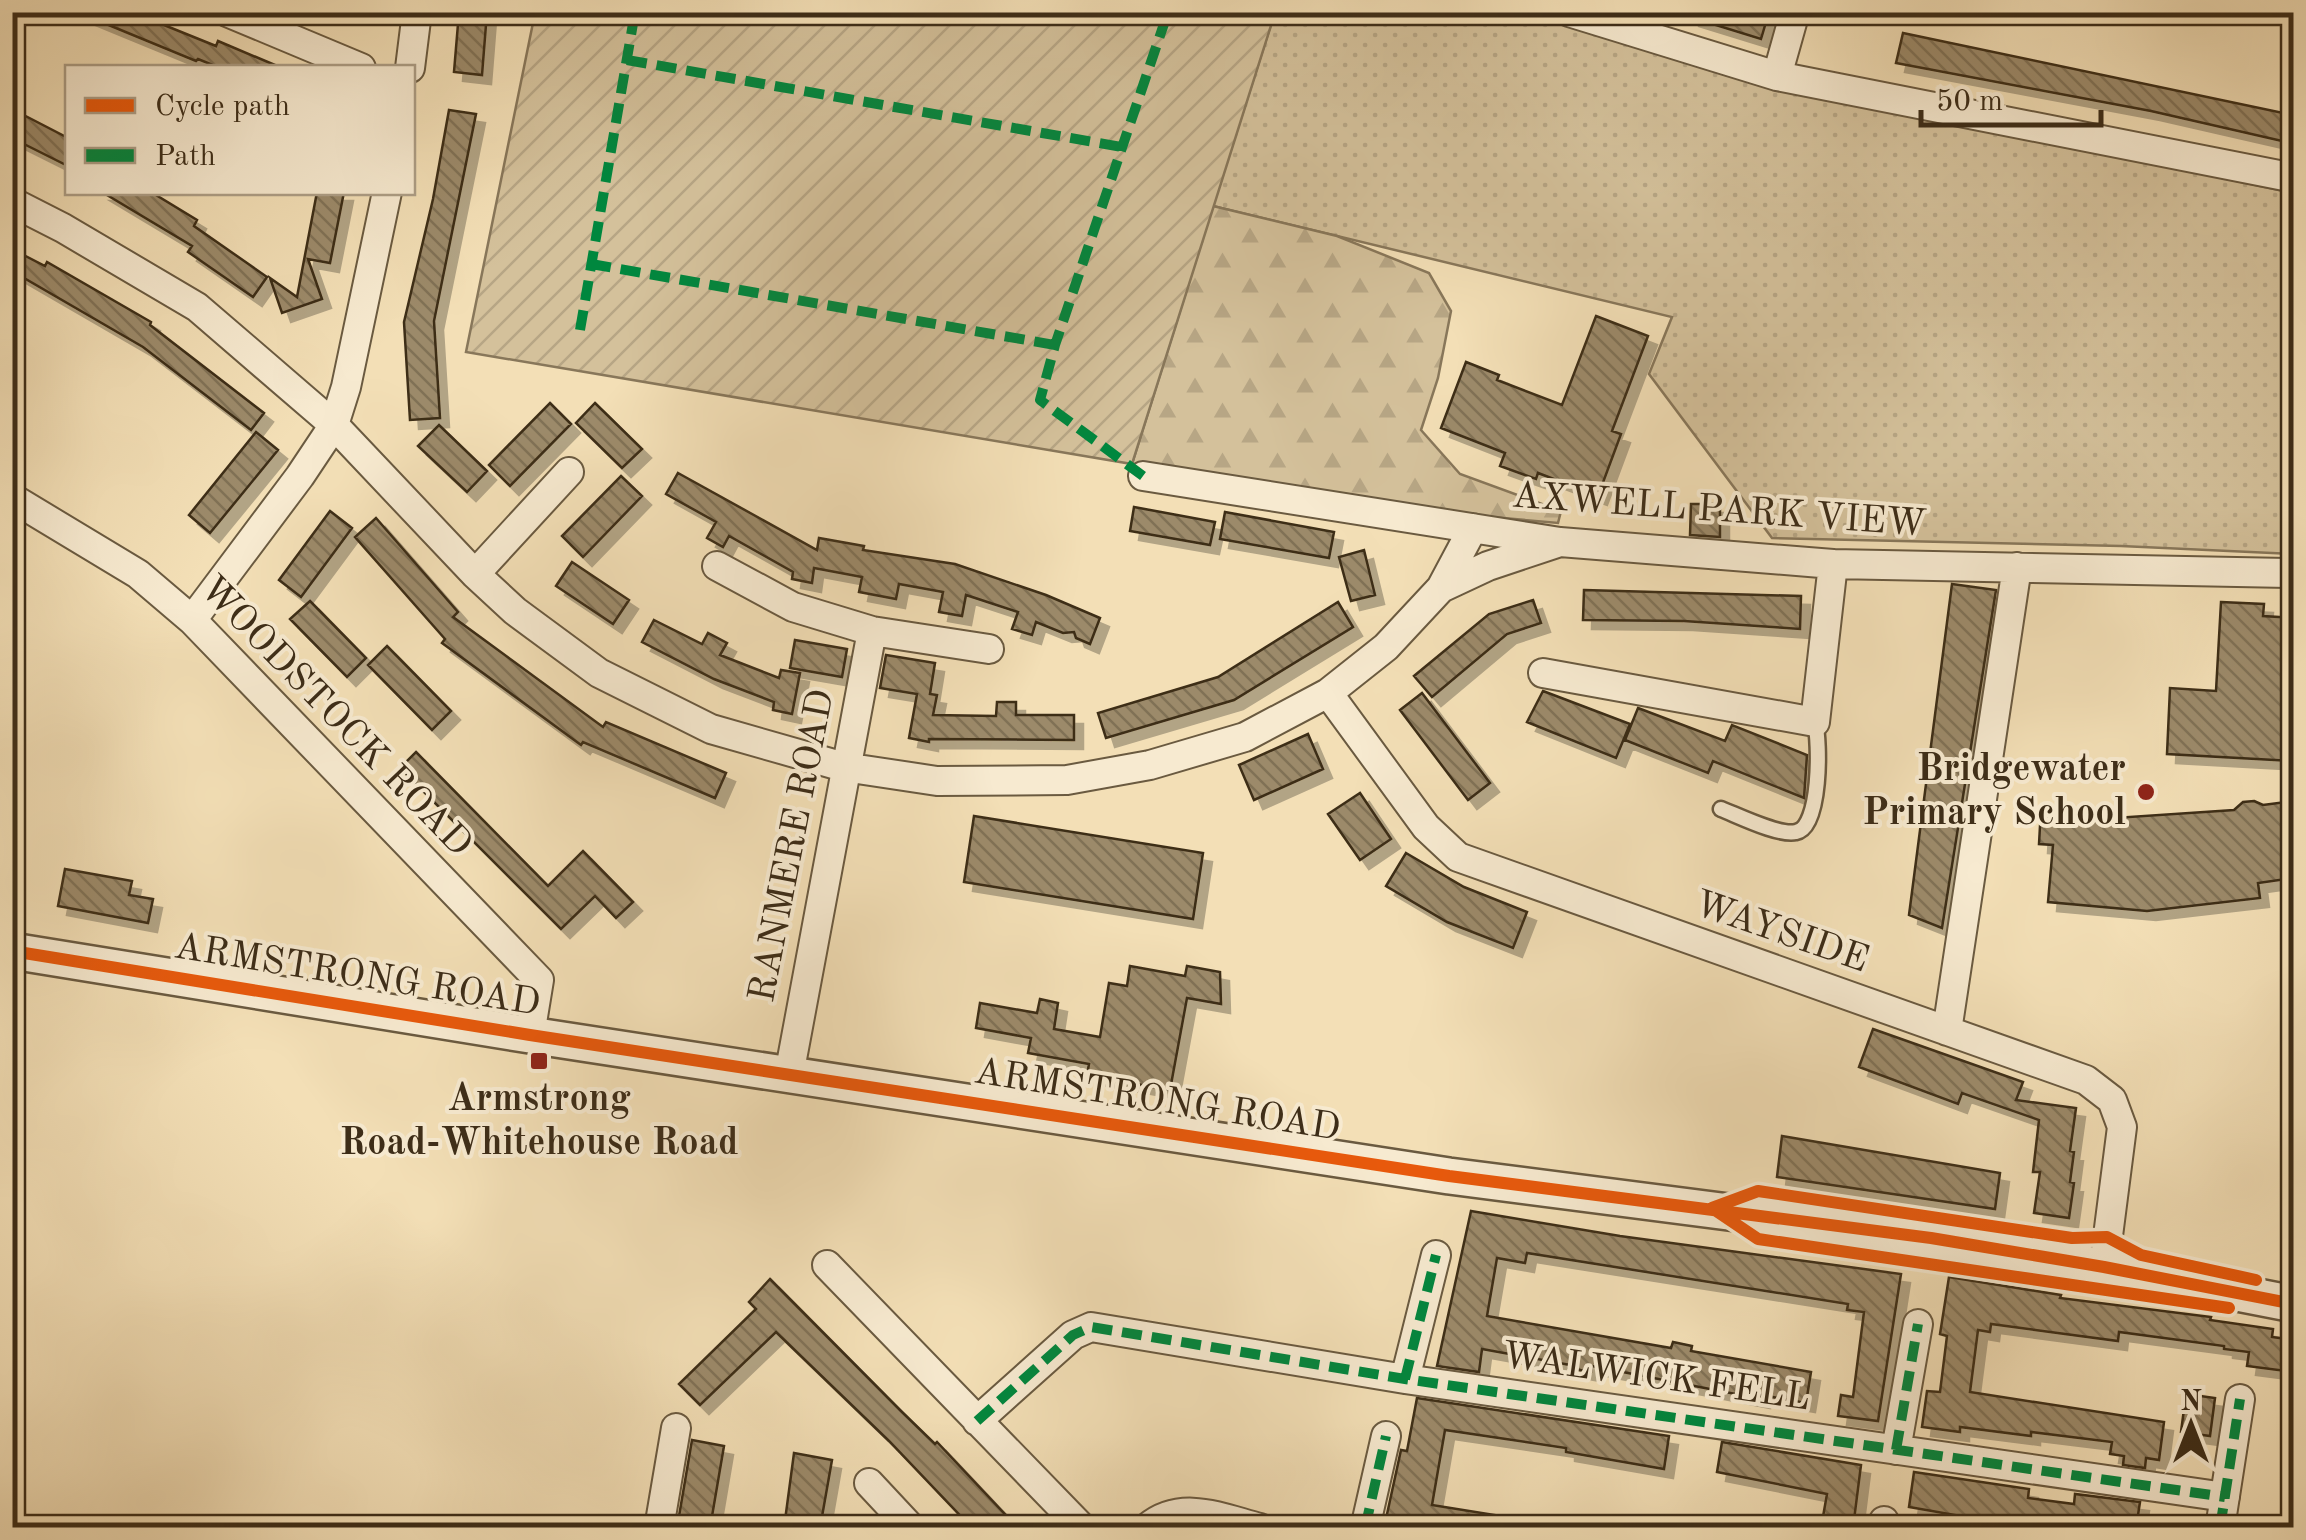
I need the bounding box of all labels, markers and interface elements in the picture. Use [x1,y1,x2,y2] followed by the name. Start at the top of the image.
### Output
[65,65,415,195] legend
[1921,65,2101,127] scale bar
[1936,87,2003,117] text: 50 m
[155,92,290,122] text: Cycle path
[155,142,216,172] text: Path
[1510,478,1928,544] street label: AXWELL PARK VIEW
[192,570,478,864] street label: WOODSTOCK ROAD
[744,686,842,1006] street label: RANMERE ROAD
[1862,751,2126,833] place label: Bridgewater Primary School
[2135,781,2157,803] marker: Bridgewater Primary School
[1689,885,1873,981] street label: WAYSIDE
[171,928,543,1024] street label: ARMSTRONG ROAD
[528,1050,550,1072] marker: Armstrong Road-Whitehouse Road
[971,1053,1343,1149] street label: ARMSTRONG ROAD
[340,1081,738,1163] place label: Armstrong Road-Whitehouse Road
[1500,1338,1812,1418] street label: WALWICK FELL
[2141,1375,2241,1475] north arrow
[2180,1389,2202,1417] text: N

